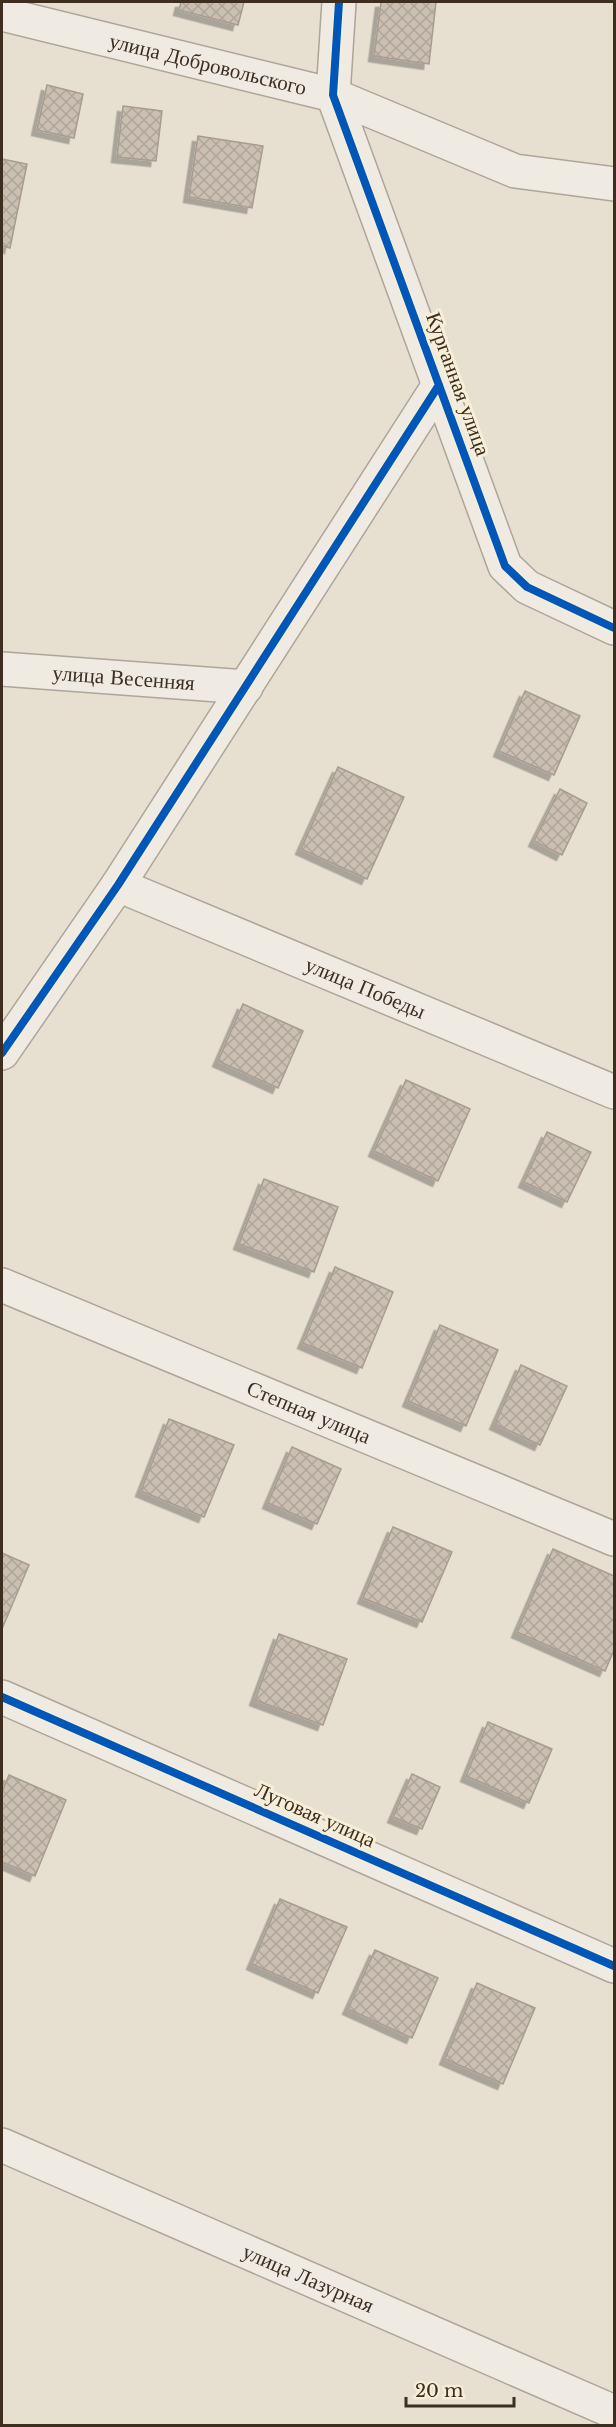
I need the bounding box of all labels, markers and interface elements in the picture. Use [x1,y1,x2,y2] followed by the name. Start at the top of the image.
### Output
[107,28,309,101] street label: улица Добровольского
[420,309,496,460] street label: Курганная улица
[52,660,196,696] street label: улица Весенняя
[301,952,429,1025] street label: улица Победы
[243,1375,375,1450] street label: Степная улица
[251,1777,380,1853] street label: Луговая улица
[238,2239,378,2319] street label: улица Лазурная
[406,2370,514,2408] scale bar
[415,2380,463,2402] text: 20 m

